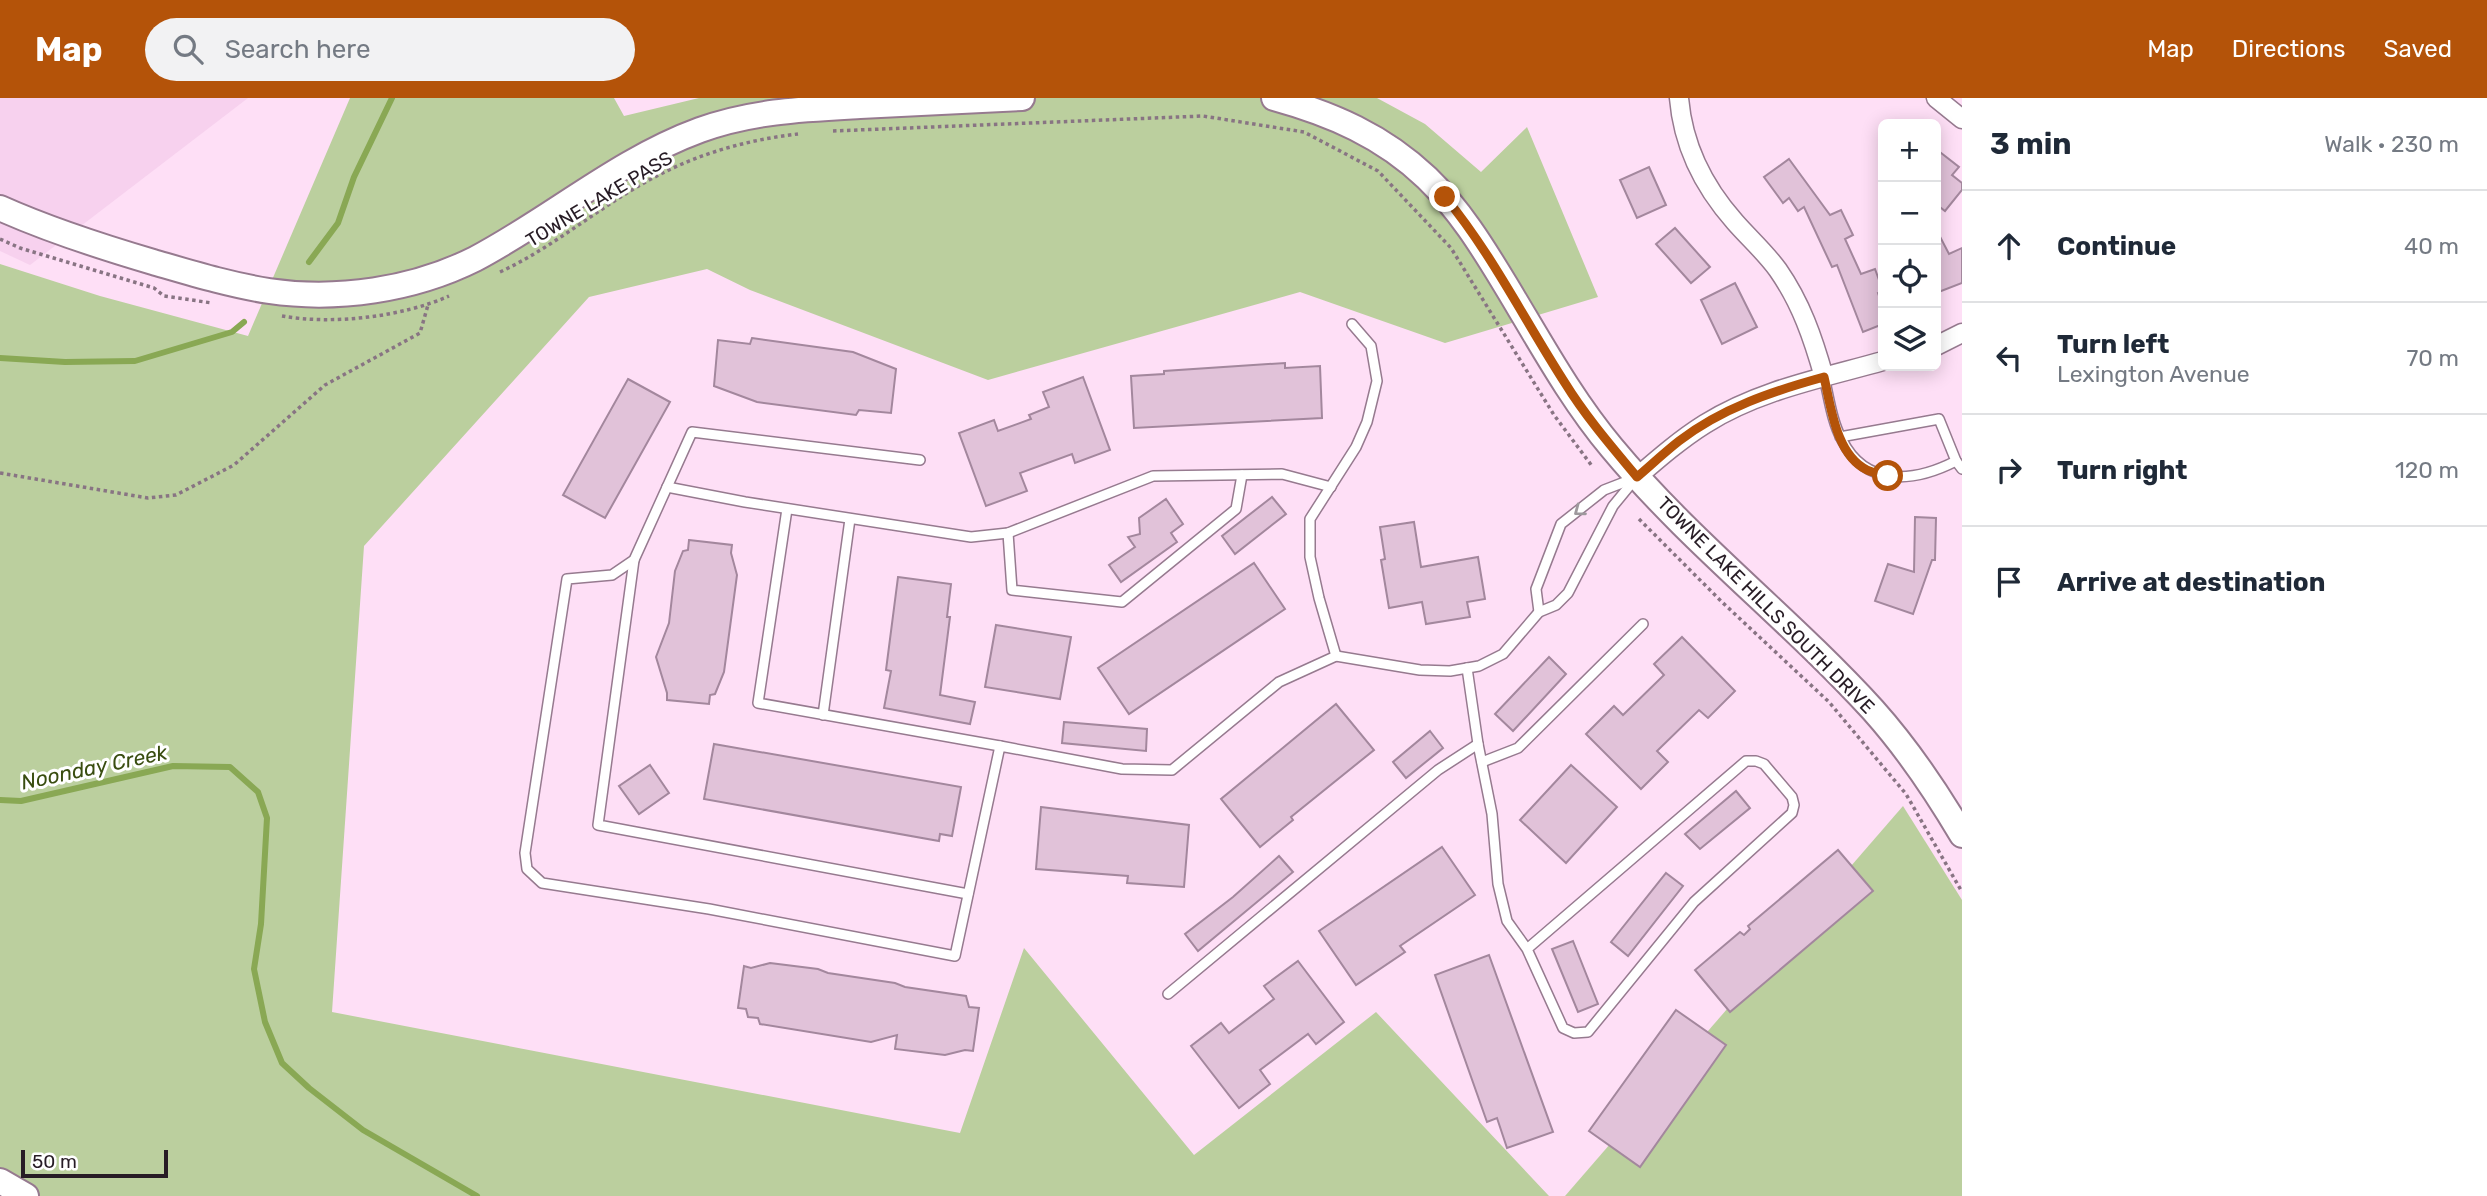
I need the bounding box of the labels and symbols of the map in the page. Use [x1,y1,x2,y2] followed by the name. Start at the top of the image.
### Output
[522,146,676,252] street label: TOWNE LAKE PASS
[1429,181,1460,212] route end
[1872,460,1903,491] route start
[1653,492,1879,718] street label: TOWNE LAKE HILLS SOUTH DRIVE
[1575,502,1587,515] one-way arrow
[19,739,170,795] water label: Noonday Creek
[21,1147,168,1179] scale bar

